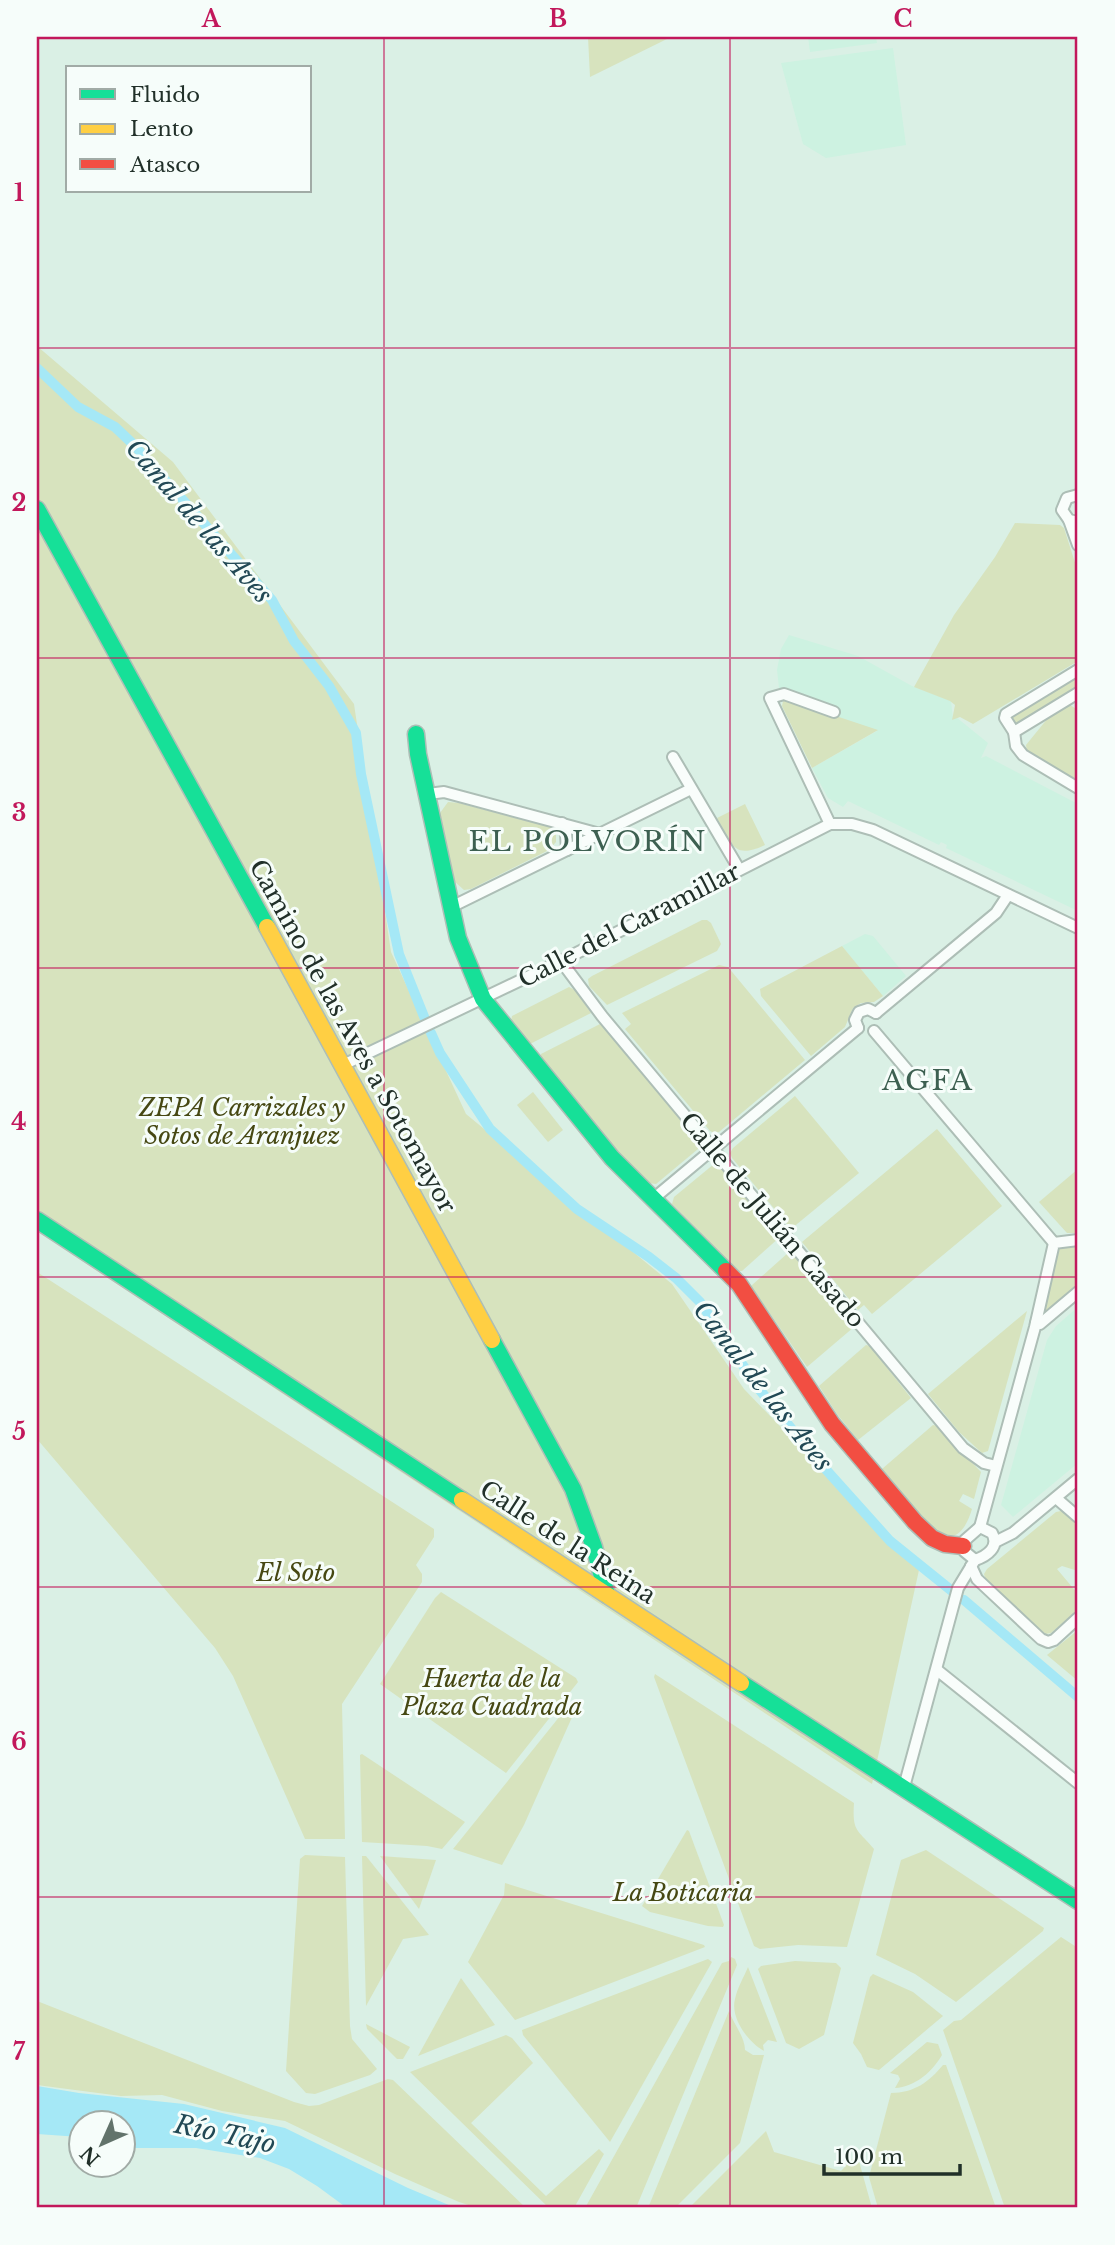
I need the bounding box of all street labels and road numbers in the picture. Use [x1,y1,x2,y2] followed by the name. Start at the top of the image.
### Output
[243,854,463,1218] street label: Camino de las Aves a Sotomayor
[513,856,745,994] street label: Calle del Caramillar
[674,1106,872,1334] street label: Calle de Julián Casado
[475,1474,662,1610] street label: Calle de la Reina

